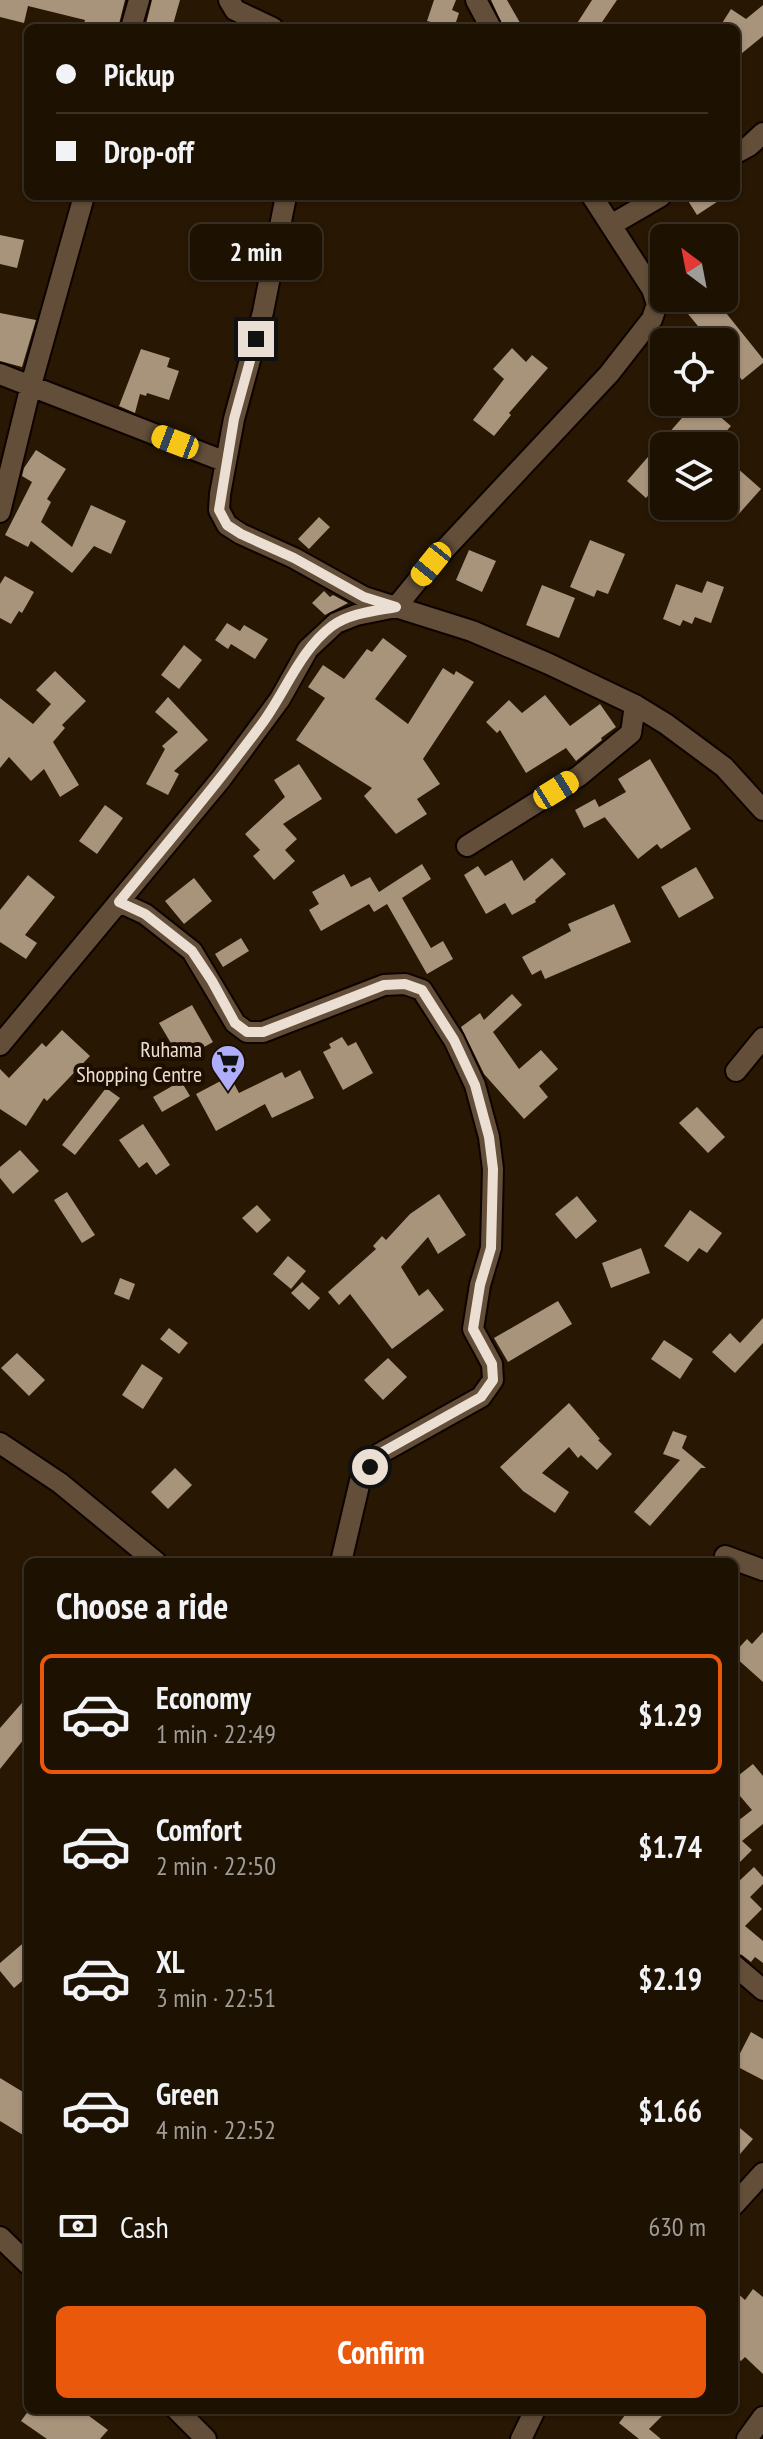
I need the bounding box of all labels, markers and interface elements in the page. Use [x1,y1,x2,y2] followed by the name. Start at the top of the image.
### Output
[104,55,175,94] text: Pickup
[104,132,194,171] text: Drop-off
[190,223,322,279] callout: 2 min
[650,224,738,312] north arrow
[650,224,738,520] map controls
[230,235,282,268] text: 2 min
[238,321,274,357] route end
[650,328,738,416] button: locate
[148,422,202,462] car
[650,432,738,520] button: layers
[407,538,455,590] car
[529,767,583,813] car
[76,1035,202,1088] place label: Ruhama Shopping Centre
[209,1043,247,1093] supermarket icon: Ruhama Shopping Centre
[352,1449,388,1485] route start
[56,1582,228,1629] text: Choose a ride
[60,1678,132,1750] icon: car
[156,1678,251,1717] text: Economy
[638,1695,702,1734] text: $1.29
[156,1717,276,1750] text: 1 min · 22:49
[60,1810,132,1882] icon: car
[156,1810,242,1849] text: Comfort
[638,1827,702,1866] text: $1.74
[156,1849,276,1882] text: 2 min · 22:50
[60,1942,132,2014] icon: car
[156,1942,185,1981] text: XL
[638,1959,702,1998] text: $2.19
[156,1981,276,2014] text: 3 min · 22:51
[60,2074,132,2146] icon: car
[156,2074,219,2113] text: Green
[638,2091,702,2130] text: $1.66
[156,2113,276,2146] text: 4 min · 22:52
[56,2204,100,2248] icon: cash
[120,2207,169,2246] text: Cash
[648,2210,706,2243] text: 630 m
[56,2306,706,2398] button: Confirm

